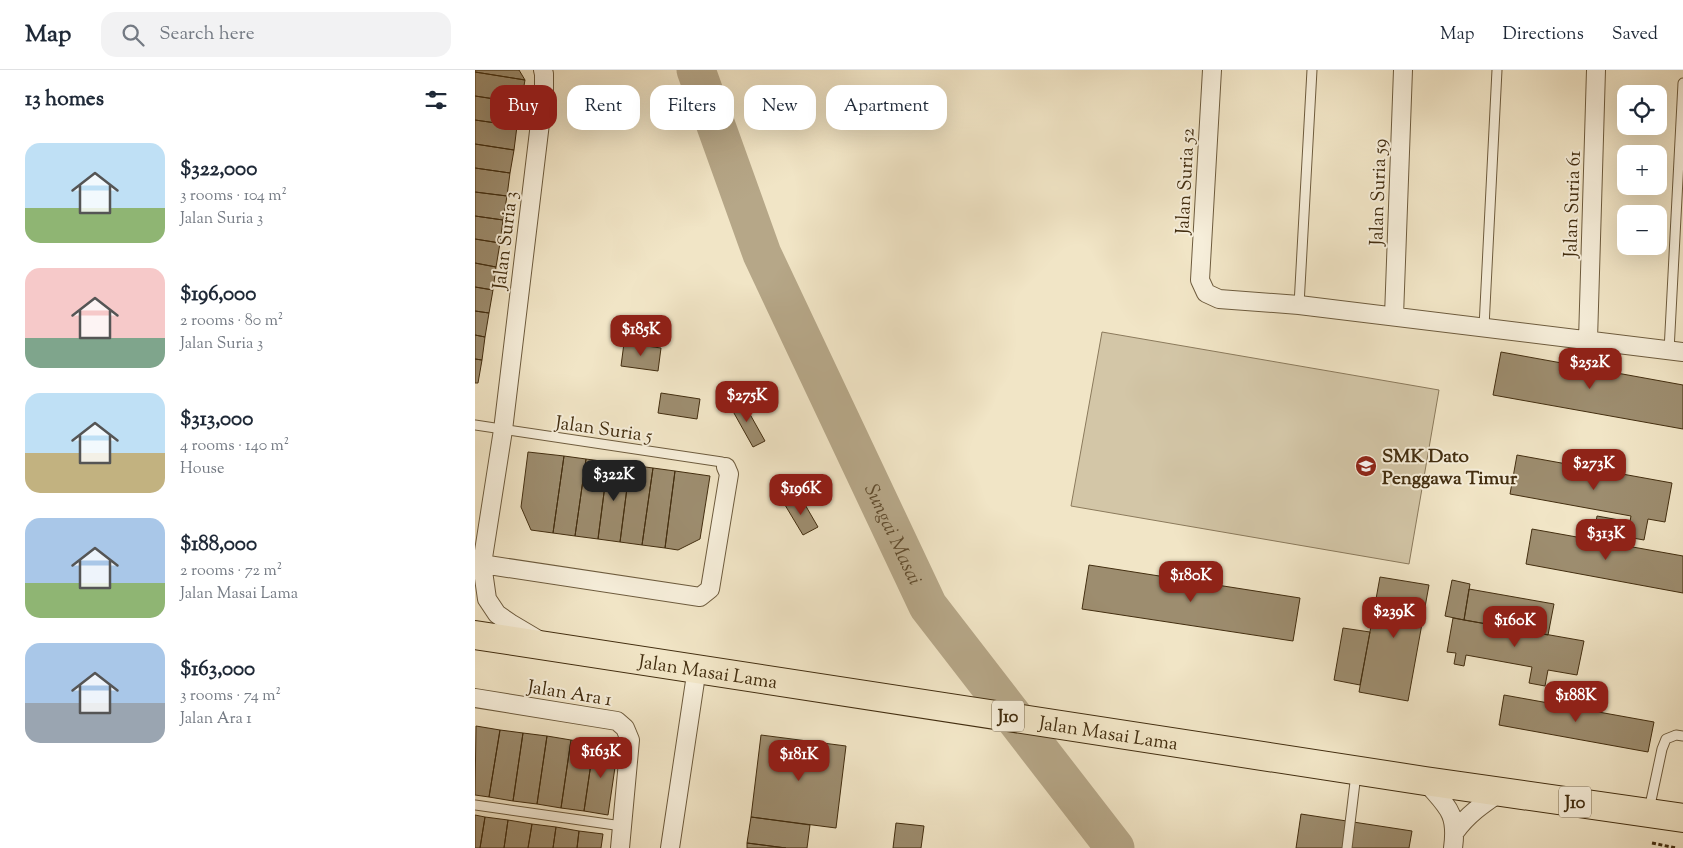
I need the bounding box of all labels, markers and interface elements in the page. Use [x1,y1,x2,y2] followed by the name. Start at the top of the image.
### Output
[101,12,451,57] search box
[25,18,71,52] text: Map
[119,21,147,49] icon: search
[159,21,255,48] text: Search here
[1440,22,1475,48] text: Map
[1503,22,1584,48] text: Directions
[1612,22,1658,48] text: Saved
[25,85,104,115] text: 13 homes
[490,85,557,130] chip: Buy
[567,85,640,130] chip: Rent
[650,85,734,130] chip: Filters
[744,85,816,130] chip: New
[826,85,947,130] chip: Apartment
[1617,85,1667,255] map controls
[1617,85,1667,135] button: locate
[422,86,450,114] icon: filters
[1170,127,1203,236] street label: Jalan Suria 52
[1364,138,1395,247] street label: Jalan Suria 59
[1617,145,1667,195] button: +
[1558,150,1589,259] street label: Jalan Suria 61
[180,155,257,185] text: $322,000
[65,163,125,223] icon: home
[180,185,287,208] text: 3 rooms · 104 m²
[487,190,526,292] street label: Jalan Suria 3
[1617,205,1667,255] button: −
[180,208,263,231] text: Jalan Suria 3
[180,280,256,310] text: $196,000
[65,288,125,348] icon: home
[180,310,283,333] text: 2 rooms · 80 m²
[606,314,676,357] pin: $185K
[621,319,661,342] text: $185K
[180,333,263,356] text: Jalan Suria 3
[1555,348,1625,390] pin: $252K
[1570,352,1610,375] text: $252K
[712,380,782,423] pin: $275K
[726,385,768,408] text: $275K
[180,405,253,435] text: $313,000
[552,410,654,451] street label: Jalan Suria 5
[65,413,125,473] icon: home
[180,435,289,458] text: 4 rooms · 140 m²
[1382,444,1518,493] place label: SMK Dato Penggawa Timur
[1559,448,1629,491] pin: $273K
[1573,453,1615,476] text: $273K
[1354,454,1378,478] school or university icon: SMK Dato Penggawa Timur
[180,458,224,481] text: House
[579,460,649,502] pin: $322K
[593,464,635,487] text: $322K
[766,474,836,516] pin: $196K
[780,478,822,501] text: $196K
[855,480,928,590] water label: Sungai Masai
[1571,518,1641,561] pin: $313K
[1587,523,1625,546] text: $313K
[180,530,257,560] text: $188,000
[65,538,125,598] icon: home
[180,560,282,583] text: 2 rooms · 72 m²
[1156,560,1226,603] pin: $180K
[1170,565,1212,588] text: $180K
[180,583,298,606] text: Jalan Masai Lama
[1359,596,1429,639] pin: $239K
[1373,601,1415,624] text: $239K
[1480,606,1550,648] pin: $160K
[1494,610,1536,633] text: $160K
[636,649,780,697] street label: Jalan Masai Lama
[180,655,255,685] text: $163,000
[65,663,125,723] icon: home
[525,674,614,715] street label: Jalan Ara 1
[1541,680,1611,723] pin: $188K
[180,685,281,708] text: 3 rooms · 74 m²
[1555,685,1597,708] text: $188K
[992,700,1024,731] road number: J10
[180,708,252,731] text: Jalan Ara 1
[1036,711,1180,759] street label: Jalan Masai Lama
[566,736,636,779] pin: $163K
[764,740,834,782] pin: $181K
[581,741,621,764] text: $163K
[780,744,819,767] text: $181K
[1559,786,1591,818] road number: J10

